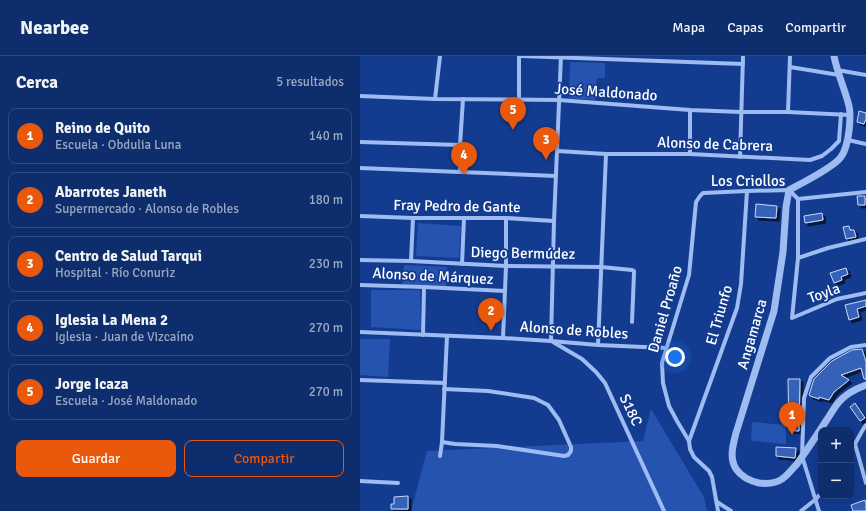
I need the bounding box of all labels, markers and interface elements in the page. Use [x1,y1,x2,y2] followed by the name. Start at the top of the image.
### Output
[20,16,89,40] text: Nearbee
[672,19,705,36] text: Mapa
[727,19,763,36] text: Capas
[785,19,846,36] text: Compartir
[16,72,58,93] text: Cerca
[276,74,344,90] text: 5 resultados
[554,79,658,105] street label: José Maldonado
[500,97,526,130] pin: 5
[55,119,150,137] text: Reino de Quito
[533,127,559,160] pin: 3
[26,128,34,144] text: 1
[309,128,343,144] text: 140 m
[657,133,773,155] street label: Alonso de Cabrera
[55,137,181,153] text: Escuela · Obdulia Luna
[451,142,477,175] pin: 4
[711,172,786,190] street label: Los Criollos
[55,183,167,201] text: Abarrotes Janeth
[26,192,34,208] text: 2
[309,192,343,208] text: 180 m
[393,196,521,216] street label: Fray Pedro de Gante
[55,201,239,217] text: Supermercado · Alonso de Robles
[470,243,576,263] street label: Diego Bermúdez
[55,247,202,265] text: Centro de Salud Tarqui
[26,256,34,272] text: 3
[309,256,343,272] text: 230 m
[644,263,686,355] street label: Daniel Proaño
[372,264,494,288] street label: Alonso de Márquez
[55,265,175,281] text: Hospital · Río Conuriz
[806,279,842,307] street label: Toyla
[702,283,736,347] street label: El Triunfo
[733,297,771,371] street label: Angamarca
[478,298,504,331] pin: 2
[55,311,168,329] text: Iglesia La Mena 2
[519,317,629,343] street label: Alonso de Robles
[26,320,34,336] text: 4
[309,320,343,336] text: 270 m
[55,329,194,345] text: Iglesia · Juan de Vizcaíno
[665,347,685,367] your location
[55,375,128,393] text: Jorge Icaza
[26,384,34,400] text: 5
[309,384,343,400] text: 270 m
[616,391,646,429] street label: S18C
[55,393,197,409] text: Escuela · José Maldonado
[779,402,805,435] pin: 1
[818,427,854,499] map controls
[818,427,854,463] button: +
[16,440,176,477] button: Guardar
[184,440,344,477] button: Compartir
[818,463,854,499] button: −

